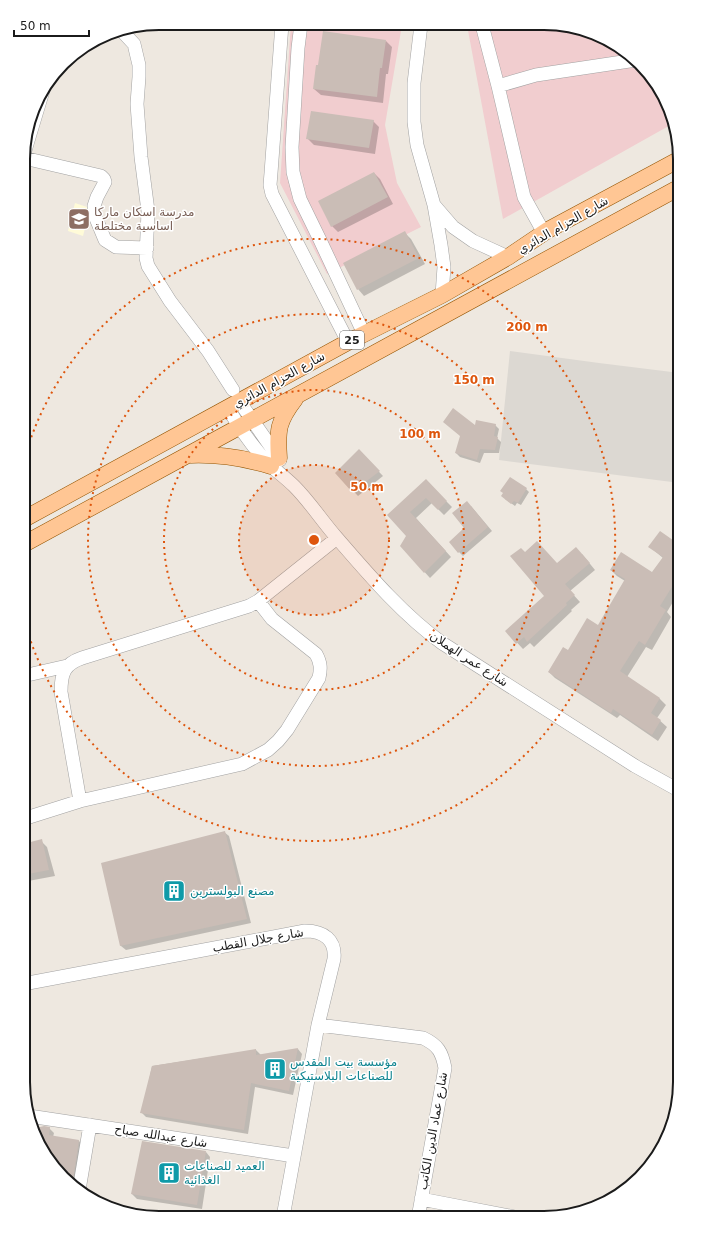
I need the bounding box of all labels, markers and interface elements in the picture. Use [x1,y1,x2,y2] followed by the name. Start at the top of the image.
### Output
[14,12,89,38] scale bar
[20,19,51,33] text: 50 m
[515,193,611,258] street label: شارع الحزام الدائري
[94,205,194,233] place label: مدرسة اسكان ماركا اساسية مختلطة
[66,206,92,232] school or university icon: مدرسة اسكان ماركا اساسية مختلطة
[506,320,548,334] text: 200 m
[340,331,364,349] road number: 25
[231,349,328,412] street label: شارع الحزام الدائري
[453,373,495,387] text: 150 m
[399,427,441,441] text: 100 m
[350,480,384,494] text: 50 m
[307,533,321,547] centre of rings
[427,628,511,690] street label: شارع عمر الهملان
[161,878,187,904] building icon: مصنع البولسترين
[190,884,275,899] place label: مصنع البولسترين
[211,925,305,956] street label: شارع جلال القطب
[290,1055,397,1083] place label: مؤسسة بيت المقدس للصناعات البلاستيكية
[262,1056,288,1082] building icon: مؤسسة بيت المقدس للصناعات البلاستيكية
[416,1071,451,1191] street label: شارع عماد الدين الكاتب
[113,1122,209,1151] street label: شارع عبدالله صباح
[184,1159,265,1187] place label: العميد للصناعات الغذائية
[156,1160,182,1186] building icon: العميد للصناعات الغذائية

